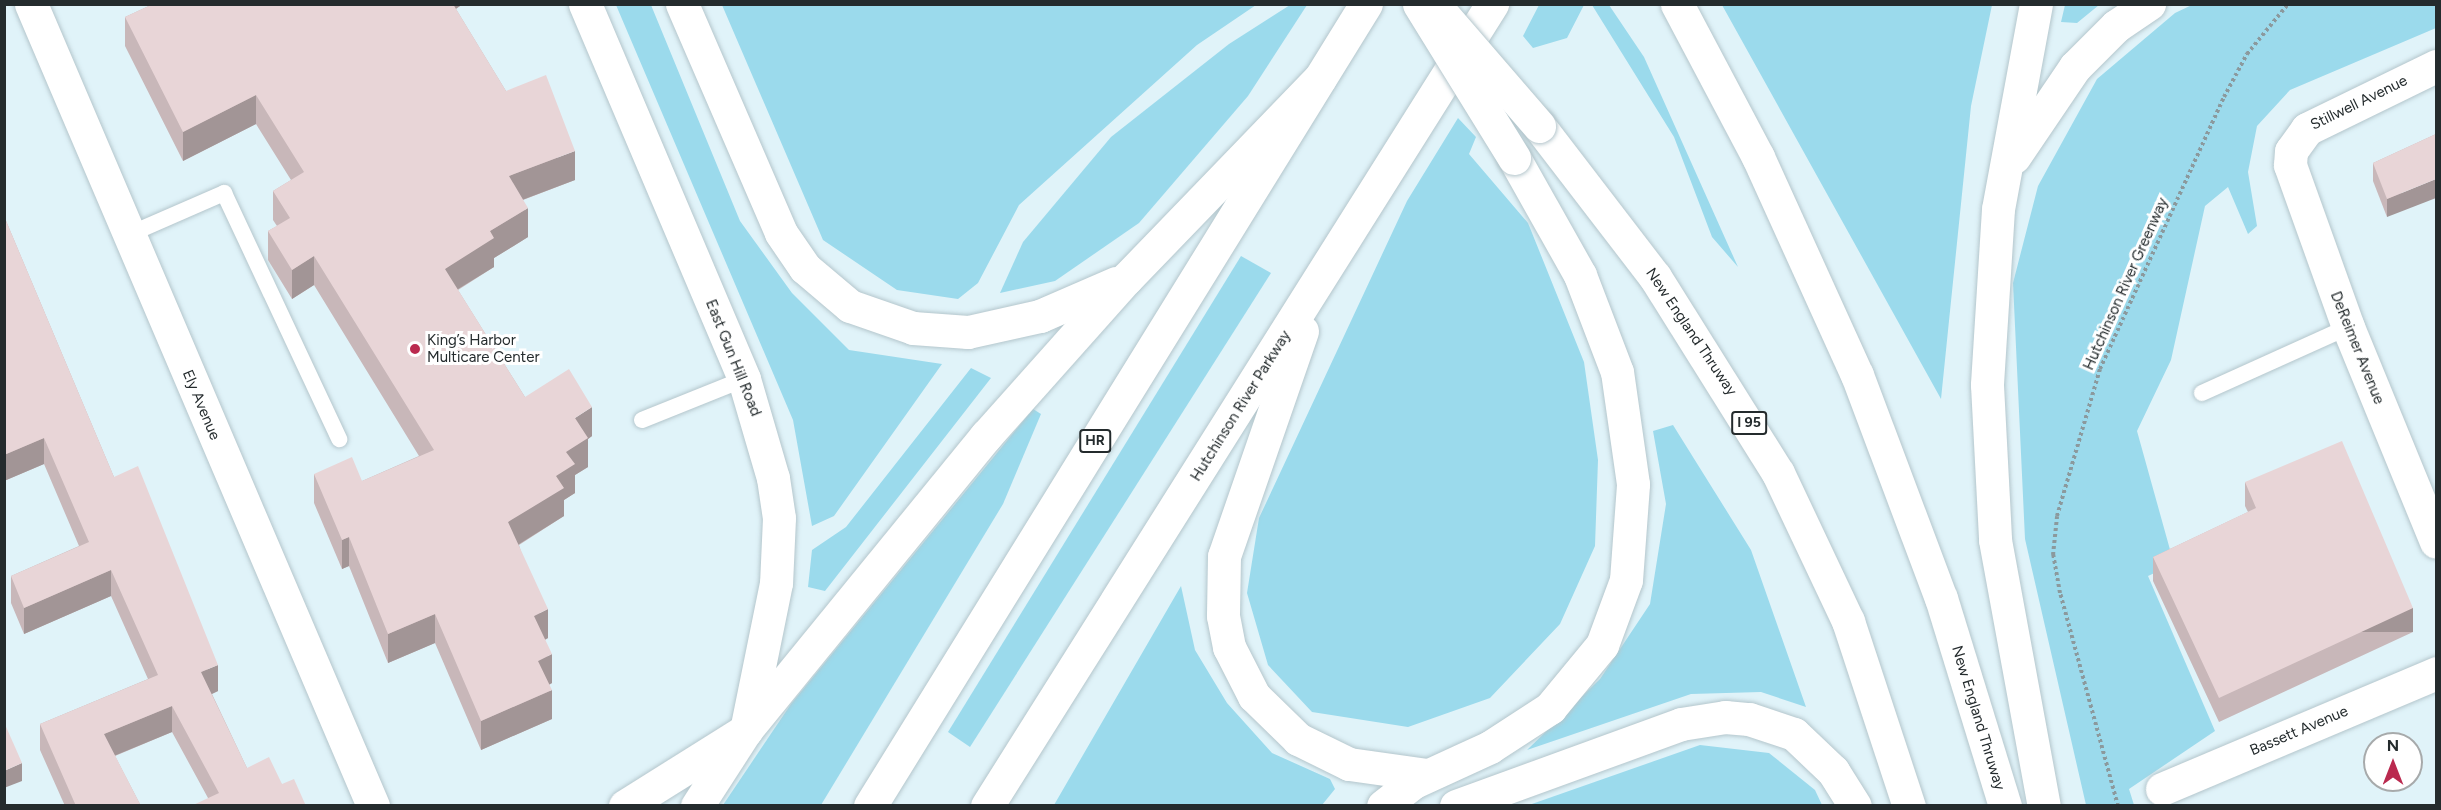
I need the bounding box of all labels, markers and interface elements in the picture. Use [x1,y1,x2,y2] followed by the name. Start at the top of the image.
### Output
[2308,72,2410,134] street label: Stillwell Avenue
[2080,195,2172,373] street label: Hutchinson River Greenway
[1642,265,1740,399] street label: New England Thruway
[2326,289,2388,407] street label: DeReimer Avenue
[701,297,765,419] street label: East Gun Hill Road
[1187,327,1295,485] street label: Hutchinson River Parkway
[427,331,540,366] place label: King’s Harbor Multicare Center
[408,342,422,356] marker: King’s Harbor Multicare Center
[178,367,224,443] street label: Ely Avenue
[1731,412,1767,434] road number: I 95
[1078,430,1112,452] road number: HR
[1947,644,2009,792] street label: New England Thruway
[2247,702,2351,760] street label: Bassett Avenue
[2363,732,2423,792] north arrow
[2387,736,2399,755] text: N

